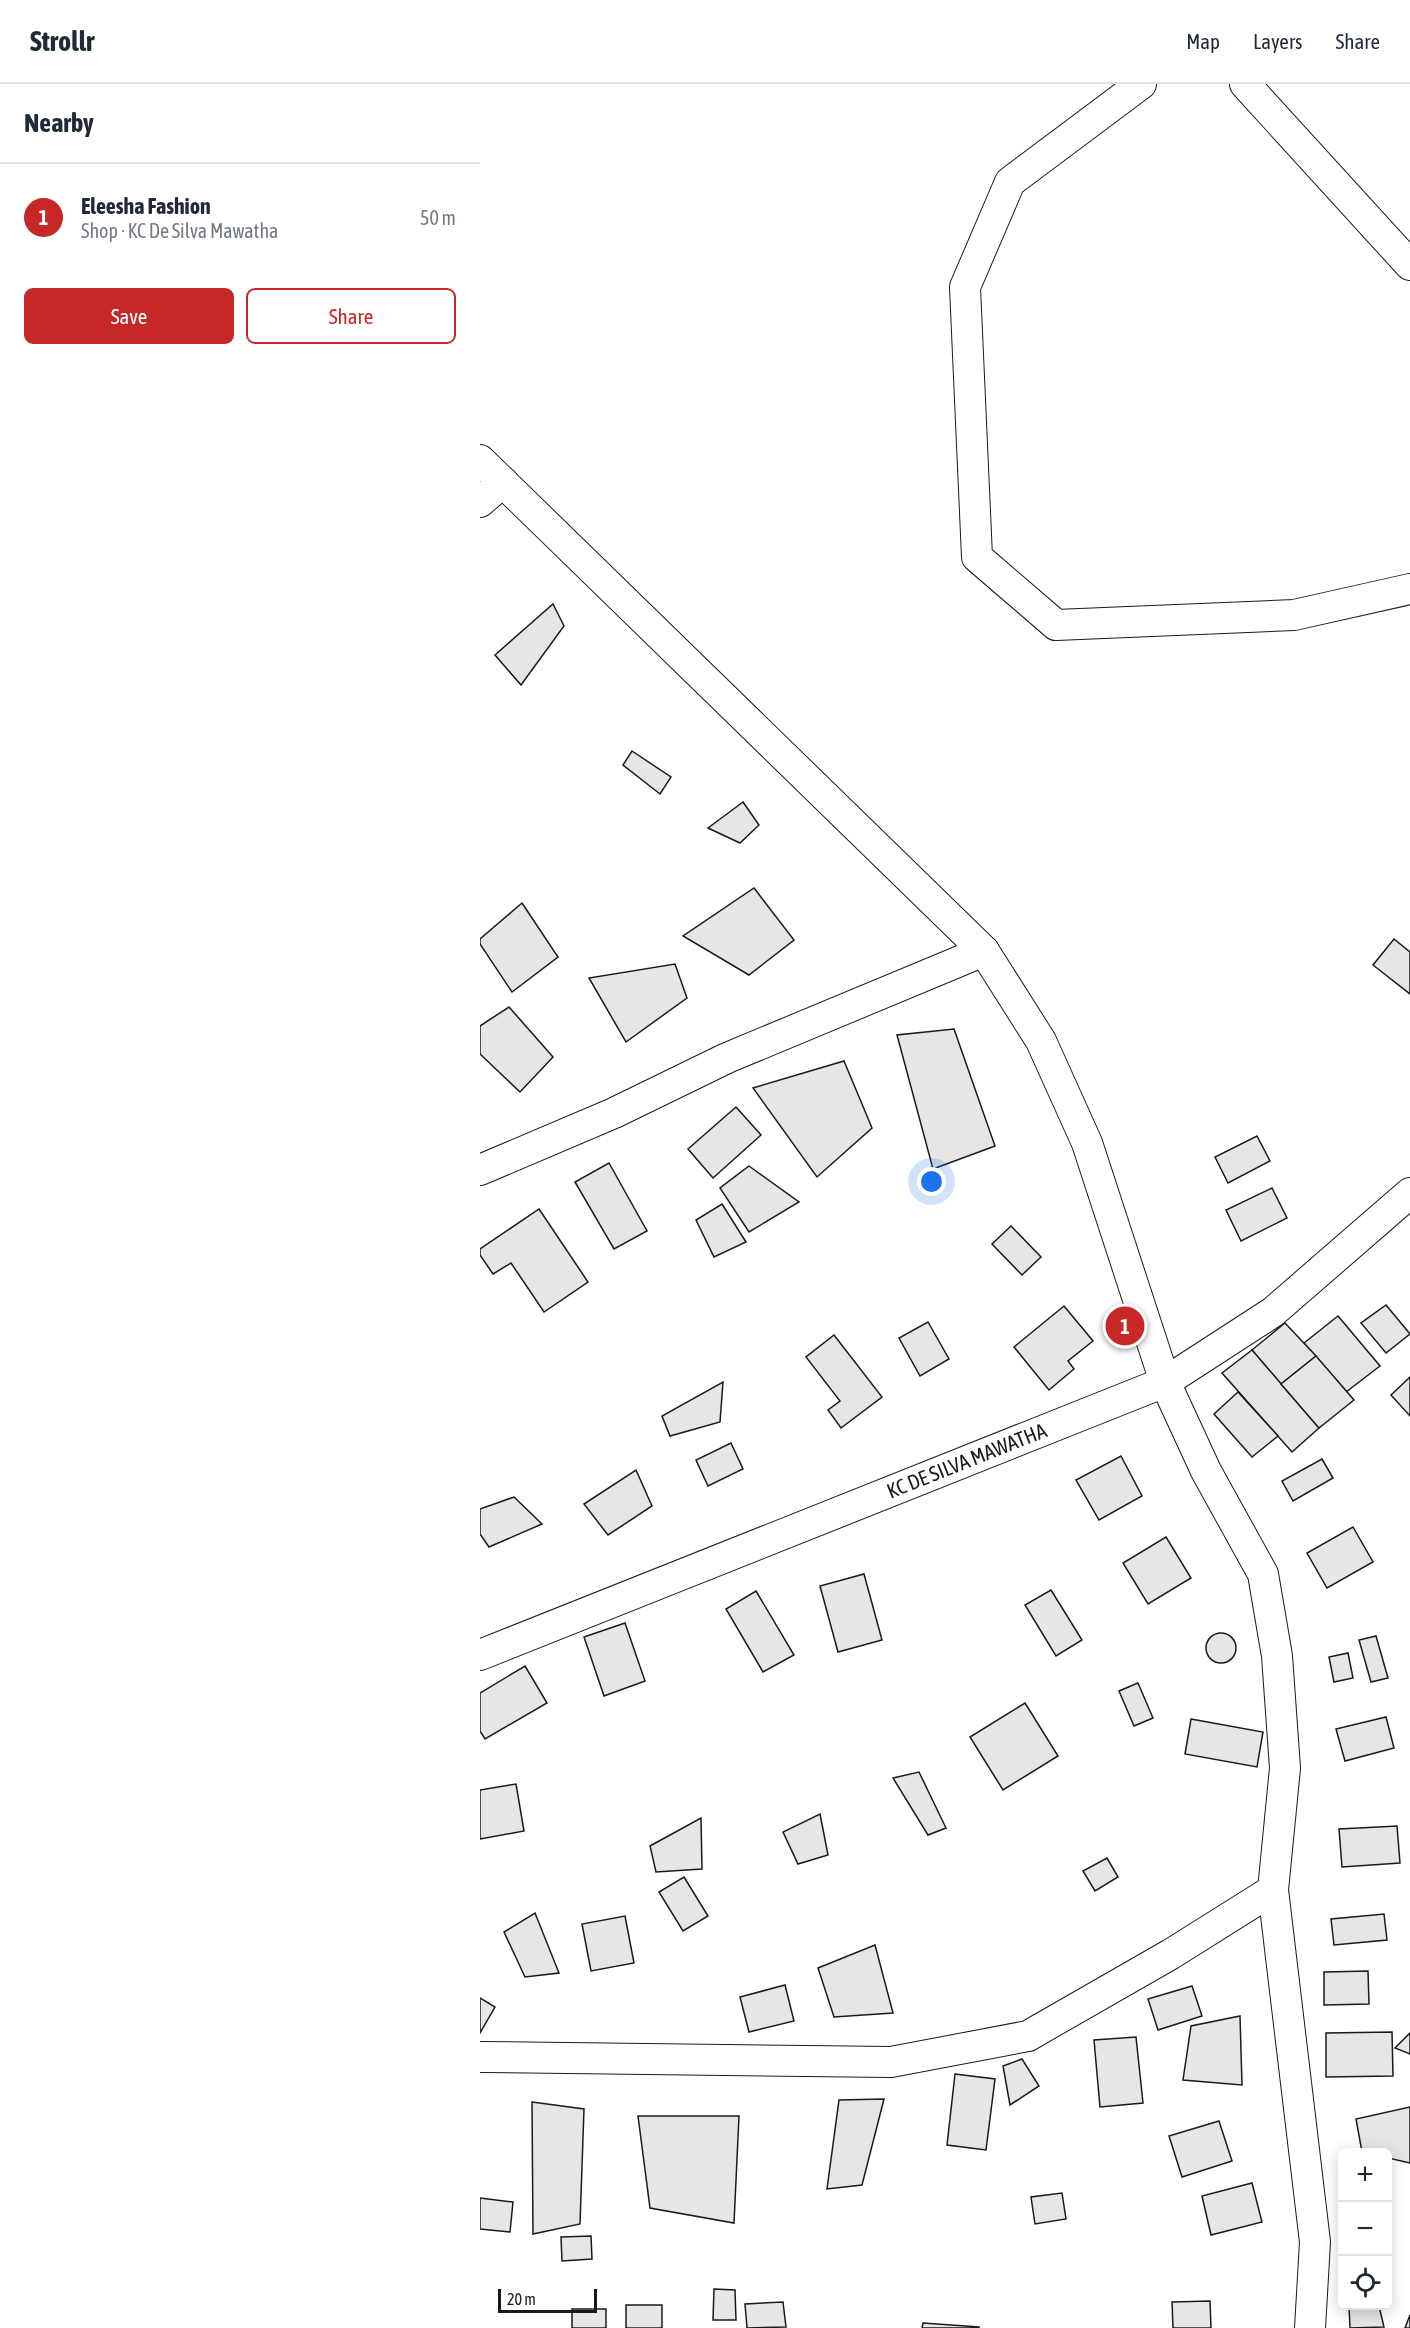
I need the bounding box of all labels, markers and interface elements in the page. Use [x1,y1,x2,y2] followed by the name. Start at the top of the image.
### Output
[30,25,94,57] text: Strollr
[1186,29,1220,53] text: Map
[1253,29,1303,53] text: Layers
[1336,29,1380,53] text: Share
[24,108,94,138] text: Nearby
[81,193,211,219] text: Eleesha Fashion
[39,206,48,229] text: 1
[420,206,456,229] text: 50 m
[81,219,278,242] text: Shop · KC De Silva Mawatha
[24,288,234,344] button: Save
[246,288,456,344] button: Share
[917,1167,946,1196] your location
[1106,1304,1144,1348] pin: 1
[883,1417,1050,1503] street label: KC DE SILVA MAWATHA
[1338,2148,1392,2310] map controls
[1338,2148,1392,2202] button: +
[1338,2202,1392,2256] button: −
[1338,2256,1392,2310] button: locate
[498,2286,597,2314] scale bar
[507,2290,536,2308] text: 20 m

